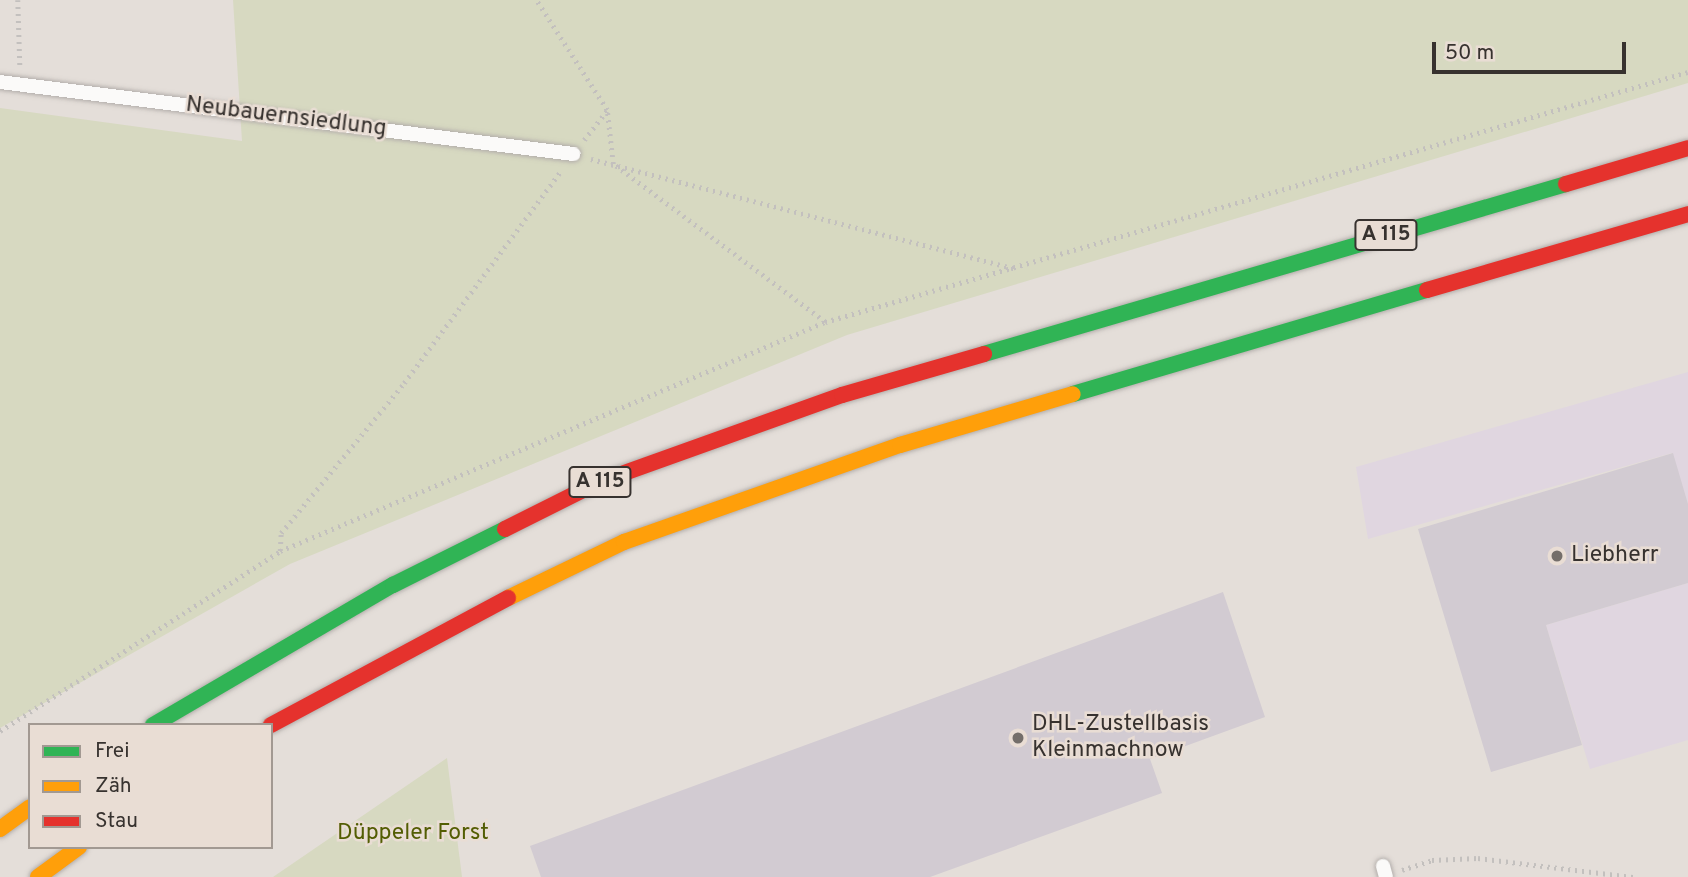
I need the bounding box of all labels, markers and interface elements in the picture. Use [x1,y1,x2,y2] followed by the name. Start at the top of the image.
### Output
[1436,28,1630,72] scale bar
[1445,40,1494,67] text: 50 m
[184,92,388,144] street label: Neubauernsiedlung
[1353,218,1419,252] road number: A 115
[567,464,633,500] road number: A 115
[1571,542,1659,570] place label: Liebherr
[1549,548,1565,564] marker: Liebherr
[1032,711,1209,765] place label: DHL-Zustellbasis Kleinmachnow
[28,723,273,849] legend
[1010,730,1026,746] marker: DHL-Zustellbasis Kleinmachnow
[95,738,130,765] text: Frei
[95,773,132,800] text: Zäh
[95,808,138,835] text: Stau
[337,820,489,848] park label: Düppeler Forst

